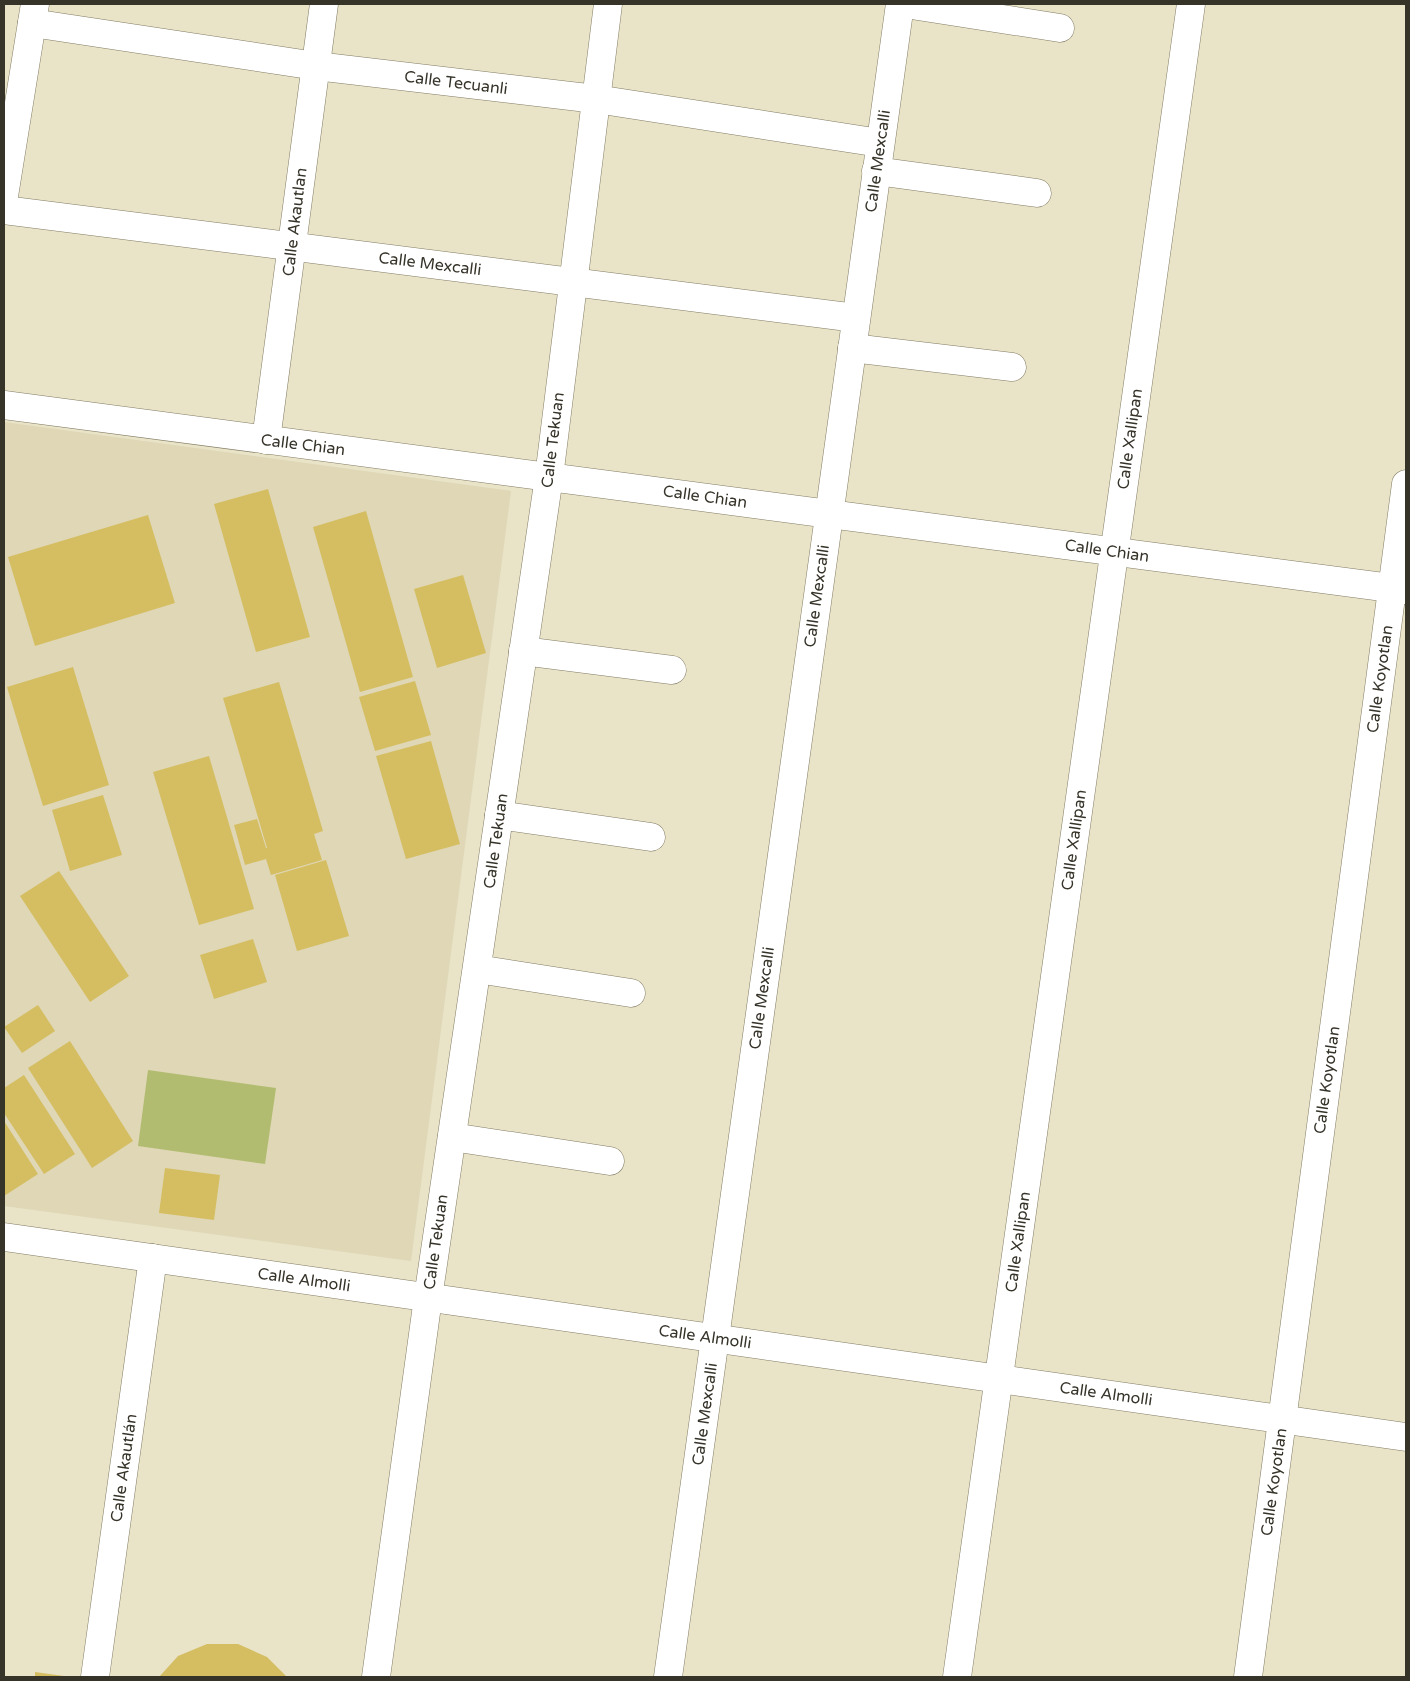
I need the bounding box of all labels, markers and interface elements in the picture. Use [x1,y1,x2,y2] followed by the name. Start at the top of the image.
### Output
[403,67,509,99] street label: Calle Tecuanli
[861,108,895,214] street label: Calle Mexcalli
[278,167,312,277] street label: Calle Akautlan
[377,248,483,280] street label: Calle Mexcalli
[1113,387,1147,491] street label: Calle Xallipan
[537,391,569,489] street label: Calle Tekuan
[260,430,346,460] street label: Calle Chian
[662,481,748,513] street label: Calle Chian
[1064,535,1150,567] street label: Calle Chian
[800,543,834,649] street label: Calle Mexcalli
[1363,624,1397,734] street label: Calle Koyotlan
[1057,788,1091,892] street label: Calle Xallipan
[479,792,513,890] street label: Calle Tekuan
[745,945,779,1051] street label: Calle Mexcalli
[1310,1025,1344,1135] street label: Calle Koyotlan
[1001,1190,1035,1294] street label: Calle Xallipan
[419,1193,453,1291] street label: Calle Tekuan
[256,1264,352,1296] street label: Calle Almolli
[657,1321,753,1353] street label: Calle Almolli
[688,1361,722,1467] street label: Calle Mexcalli
[1058,1378,1154,1410] street label: Calle Almolli
[106,1413,142,1523] street label: Calle Akautlán
[1257,1427,1291,1537] street label: Calle Koyotlan

